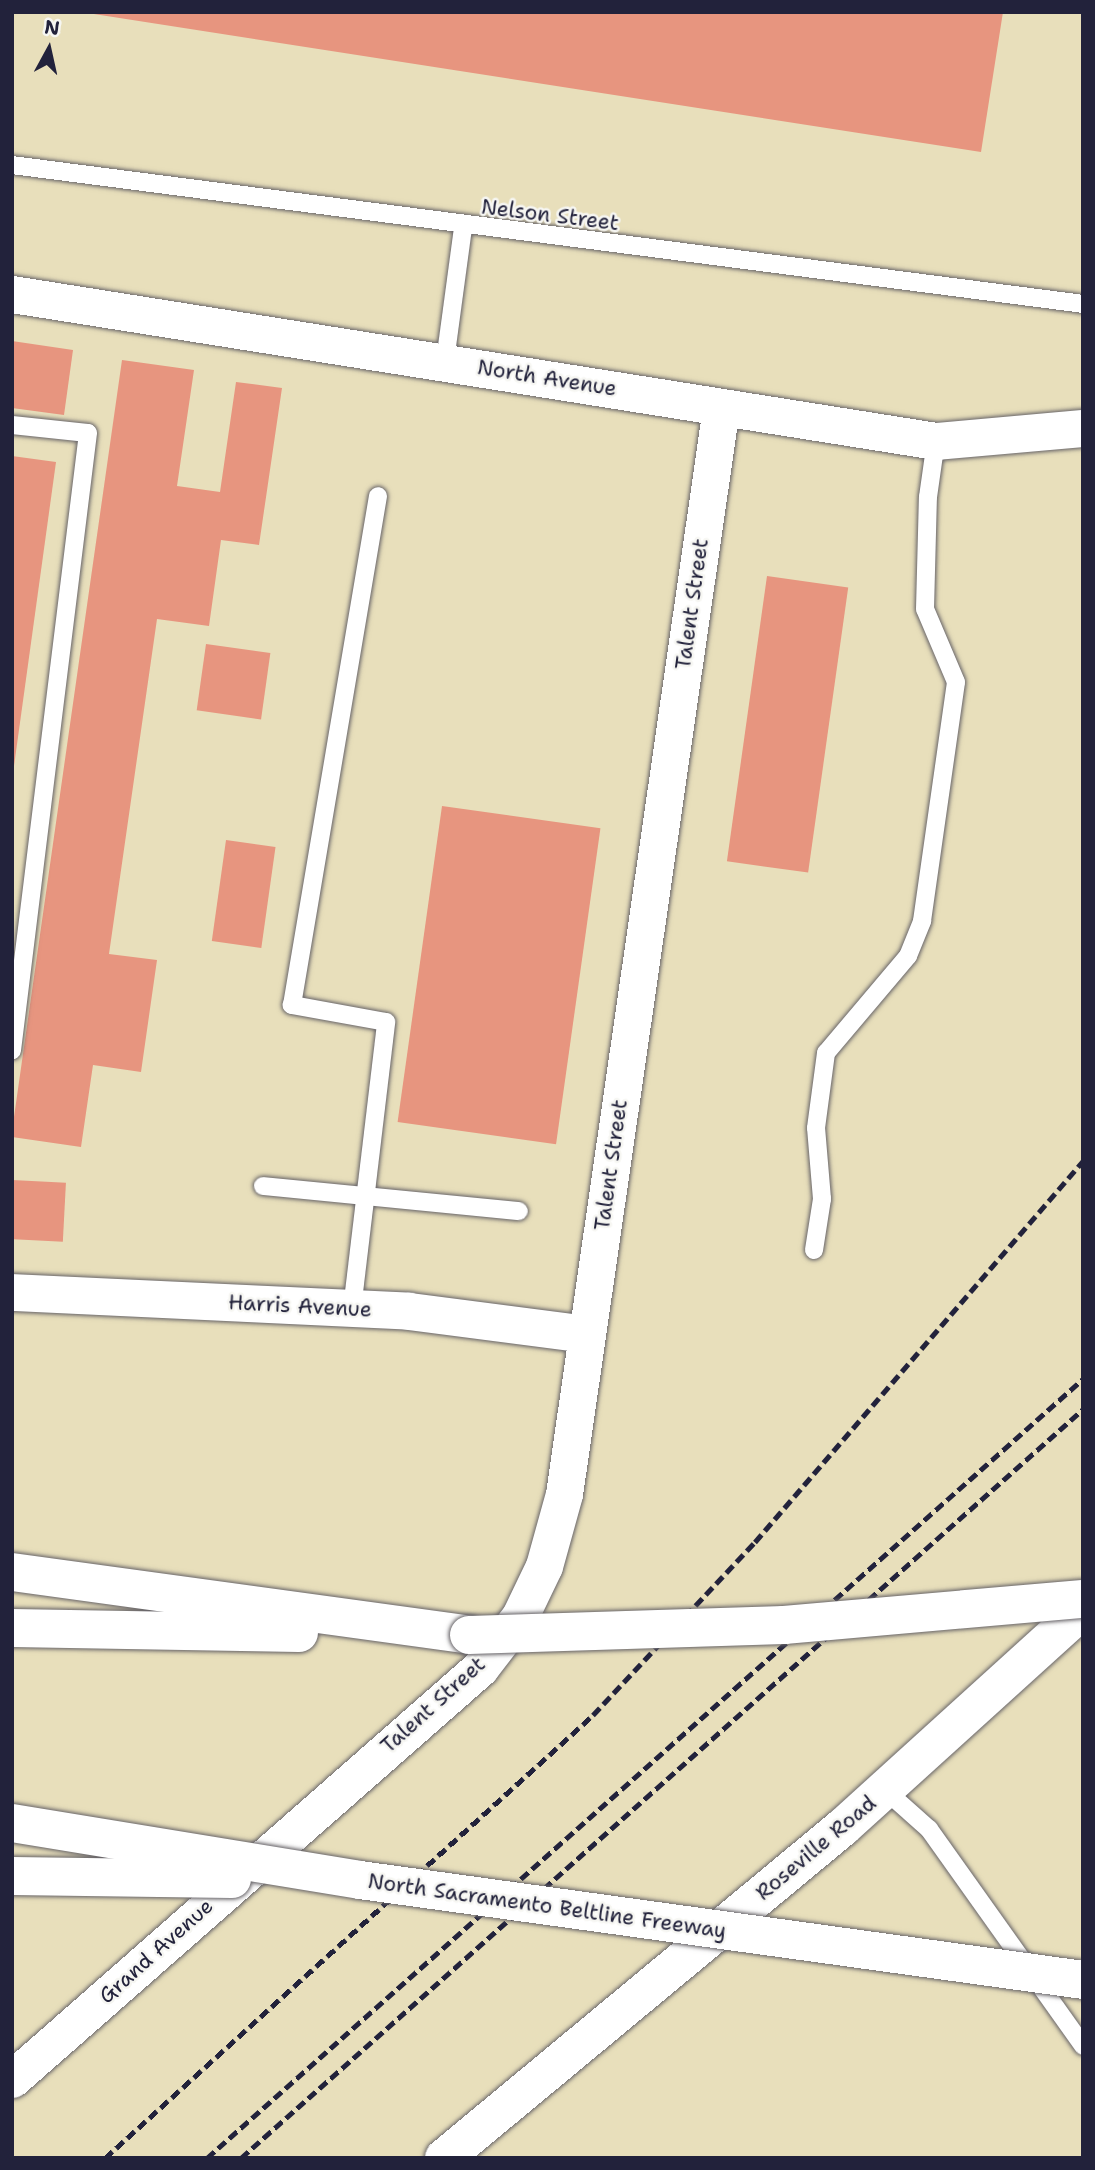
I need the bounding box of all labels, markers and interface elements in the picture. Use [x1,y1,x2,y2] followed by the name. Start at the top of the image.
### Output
[14,14,84,84] north arrow
[43,14,61,41] text: N
[480,194,620,236] street label: Nelson Street
[476,355,618,401] street label: North Avenue
[670,537,714,671] street label: Talent Street
[589,1098,633,1232] street label: Talent Street
[228,1290,372,1322] street label: Harris Avenue
[376,1651,490,1759] street label: Talent Street
[751,1790,881,1906] street label: Roseville Road
[366,1868,728,1944] street label: North Sacramento Beltline Freeway
[94,1893,218,2009] street label: Grand Avenue

